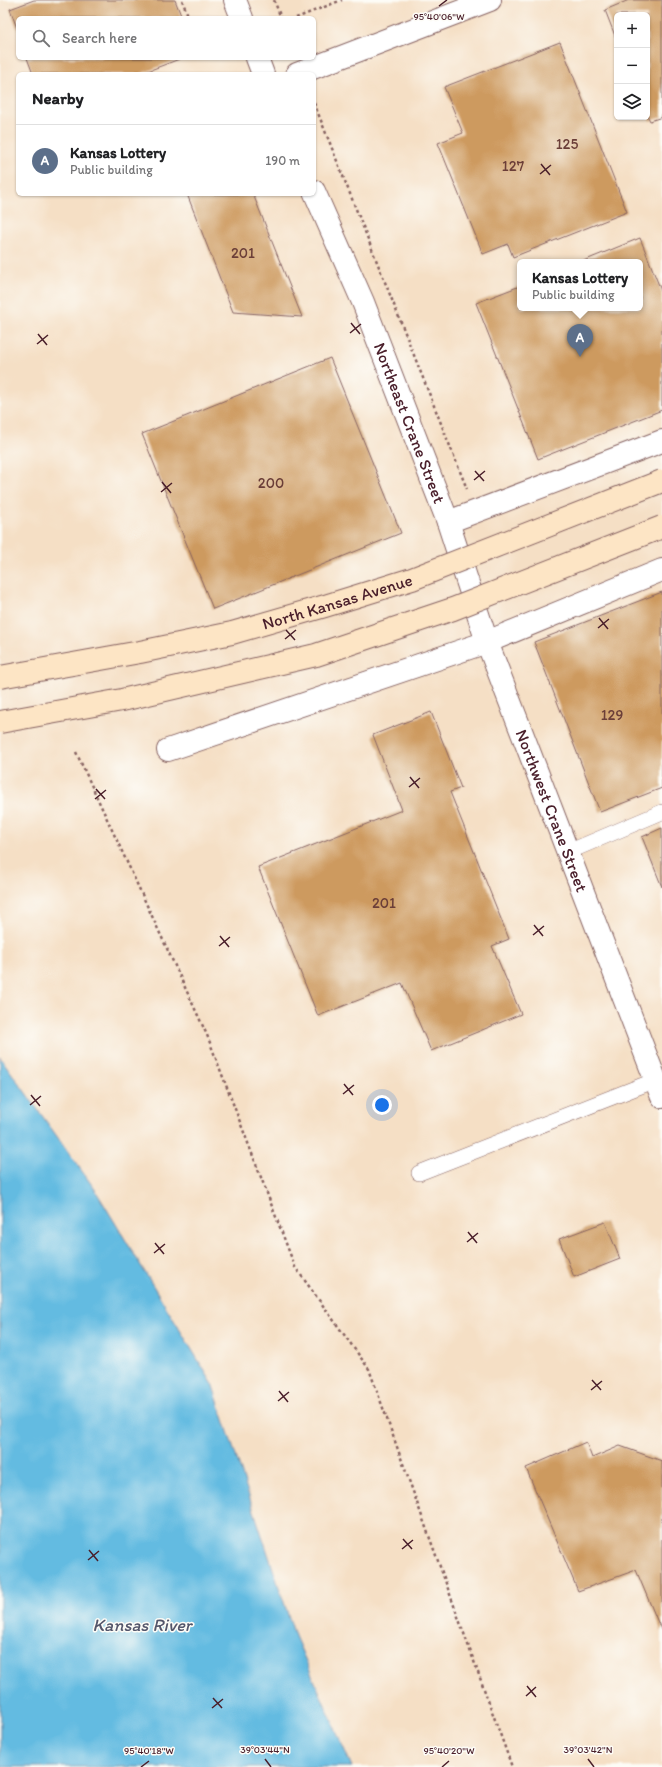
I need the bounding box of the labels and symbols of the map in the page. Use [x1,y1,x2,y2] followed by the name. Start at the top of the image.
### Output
[413,10,465,23] text: 95°40'06"W
[556,135,578,153] house number: 125
[502,157,525,175] house number: 127
[231,244,255,262] house number: 201
[567,324,593,357] pin: A
[370,340,450,506] street label: Northeast Crane Street
[258,474,284,492] house number: 200
[260,569,415,634] street label: North Kansas Avenue
[601,706,623,724] house number: 129
[512,726,592,895] street label: Northwest Crane Street
[372,894,396,912] house number: 201
[372,1095,392,1115] your location
[92,1614,194,1636] water label: Kansas River
[240,1743,290,1756] text: 39°03'44"N
[564,1743,613,1756] text: 39°03'42"N
[124,1744,174,1757] text: 95°40'18"W
[423,1744,475,1757] text: 95°40'20"W

